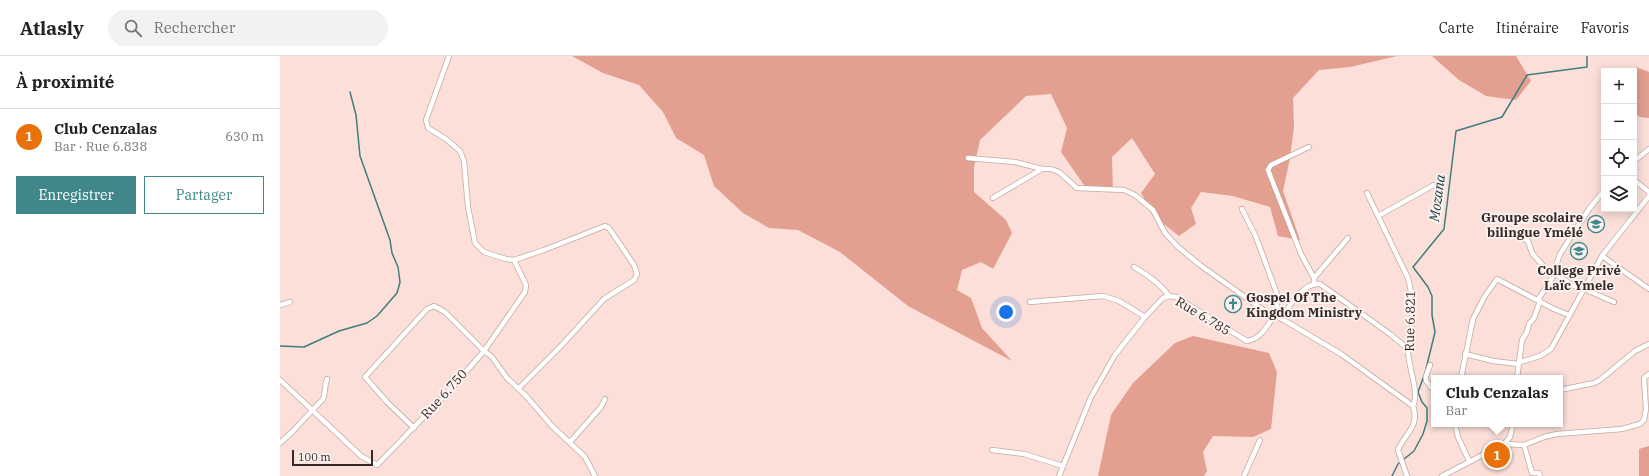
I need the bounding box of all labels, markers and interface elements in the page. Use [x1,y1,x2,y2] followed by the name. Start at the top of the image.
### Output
[108,10,388,46] search box
[20,16,84,40] text: Atlasly
[122,17,144,39] icon: search
[154,18,235,37] text: Rechercher
[1439,19,1474,37] text: Carte
[1496,19,1559,37] text: Itinéraire
[1581,19,1629,37] text: Favoris
[1601,68,1637,212] map controls
[1601,68,1637,104] button: +
[16,71,114,93] text: À proximité
[1601,104,1637,140] button: −
[54,119,157,138] text: Club Cenzalas
[25,128,33,145] text: 1
[225,128,264,145] text: 630 m
[54,138,147,155] text: Bar · Rue 6.838
[1601,140,1637,176] button: locate
[1425,173,1449,224] water label: Mozana
[16,176,136,214] button: Enregistrer
[144,176,264,214] button: Partager
[1601,176,1637,212] button: layers
[1481,209,1583,241] place label: Groupe scolaire bilingue Ymélé
[1586,214,1606,234] school or university icon: Groupe scolaire bilingue Ymélé
[1569,241,1589,261] school or university icon: College Privé Laïc Ymele
[1537,262,1621,294] place label: College Privé Laïc Ymele
[1246,289,1363,321] place label: Gospel Of The Kingdom Ministry
[1401,290,1419,352] street label: Rue 6.821
[1172,293,1234,339] street label: Rue 6.785
[1223,294,1243,314] church icon: Gospel Of The Kingdom Ministry
[996,302,1016,322] your location
[417,365,471,422] street label: Rue 6.750
[1431,375,1563,427] popup
[1445,383,1549,402] text: Club Cenzalas
[1445,402,1467,419] text: Bar
[1484,440,1510,470] pin: 1
[292,448,373,467] scale bar
[298,450,331,464] text: 100 m

